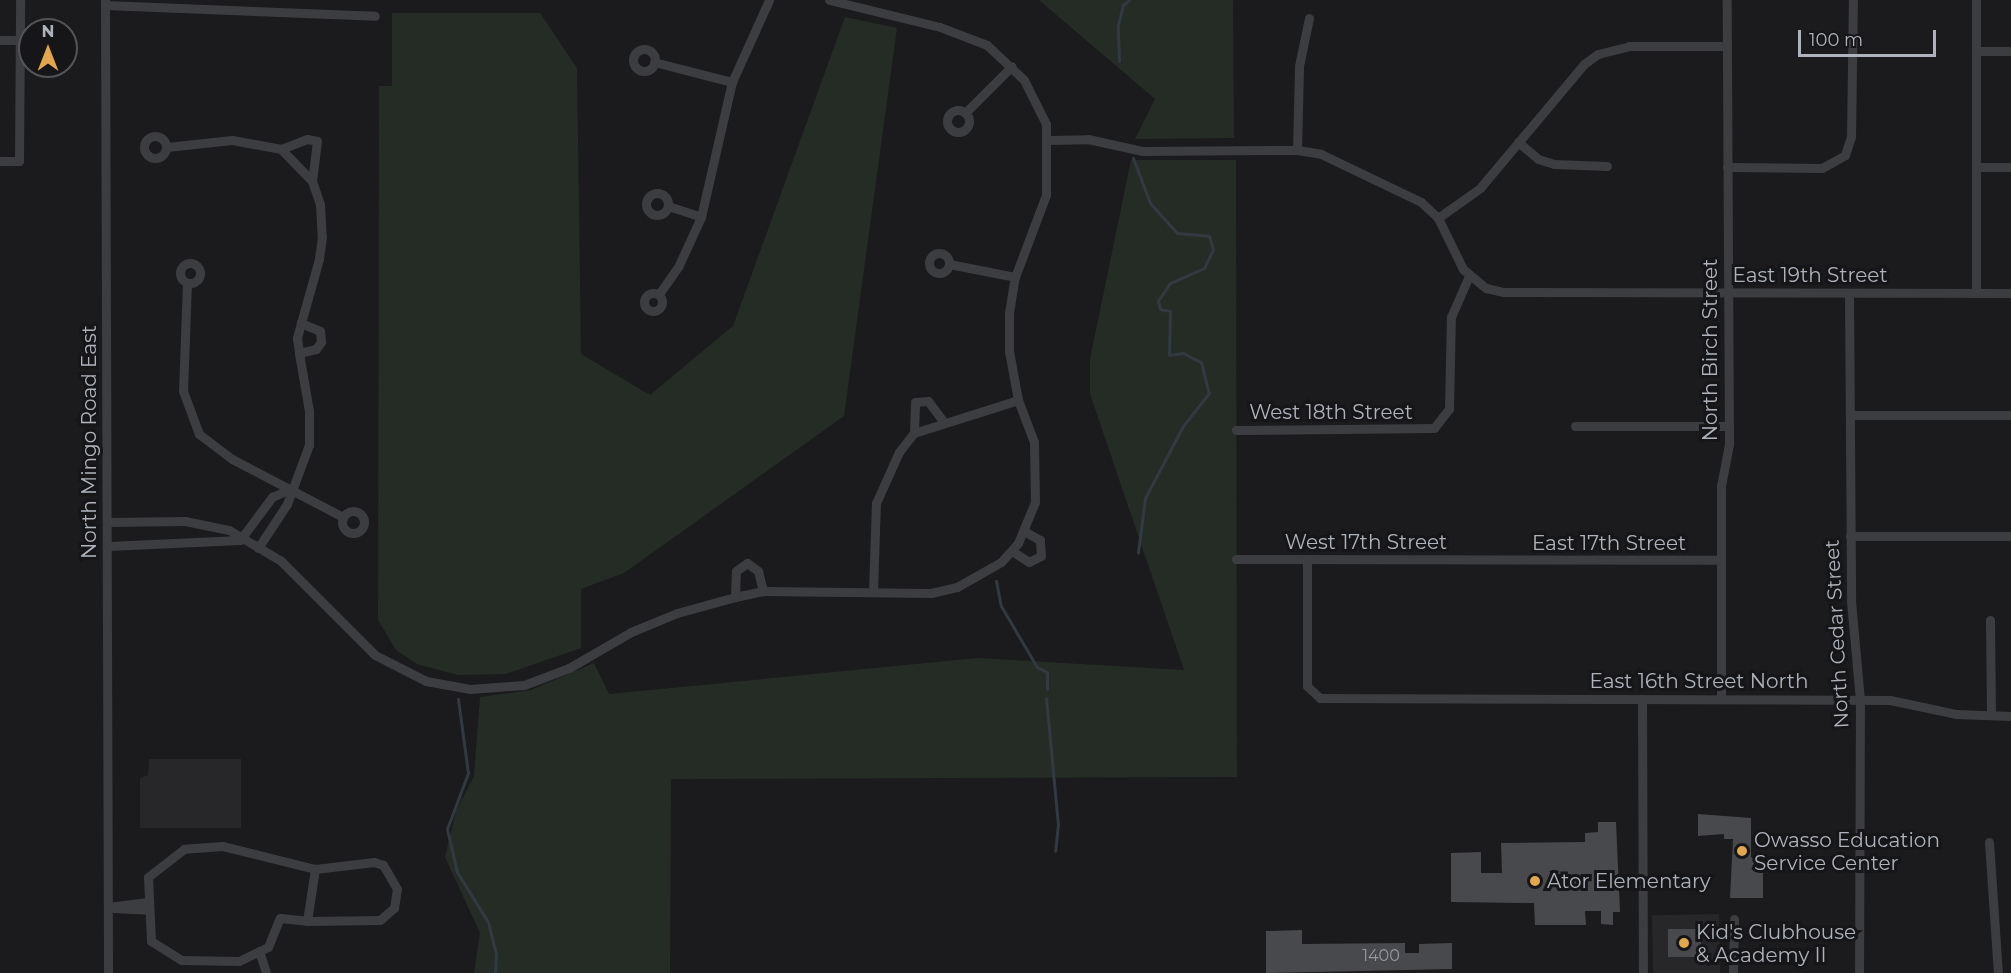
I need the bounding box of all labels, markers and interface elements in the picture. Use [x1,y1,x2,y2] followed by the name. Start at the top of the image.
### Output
[18,18,78,78] north arrow
[1801,18,1939,56] scale bar
[42,22,54,41] text: N
[1809,29,1863,51] text: 100 m
[1698,259,1722,441] street label: North Birch Street
[1732,263,1888,287] street label: East 19th Street
[77,325,101,559] street label: North Mingo Road East
[1249,400,1413,424] street label: West 18th Street
[1285,530,1447,554] street label: West 17th Street
[1532,531,1686,555] street label: East 17th Street
[1820,539,1854,729] street label: North Cedar Street
[1590,669,1808,693] street label: East 16th Street North
[1754,828,1940,875] place label: Owasso Education Service Center
[1735,844,1749,858] marker: Owasso Education Service Center
[1547,869,1711,893] place label: Ator Elementary
[1528,874,1542,888] marker: Ator Elementary
[1696,920,1856,967] place label: Kid's Clubhouse & Academy II
[1677,936,1691,950] marker: Kid's Clubhouse & Academy II
[1362,946,1400,966] house number: 1400

